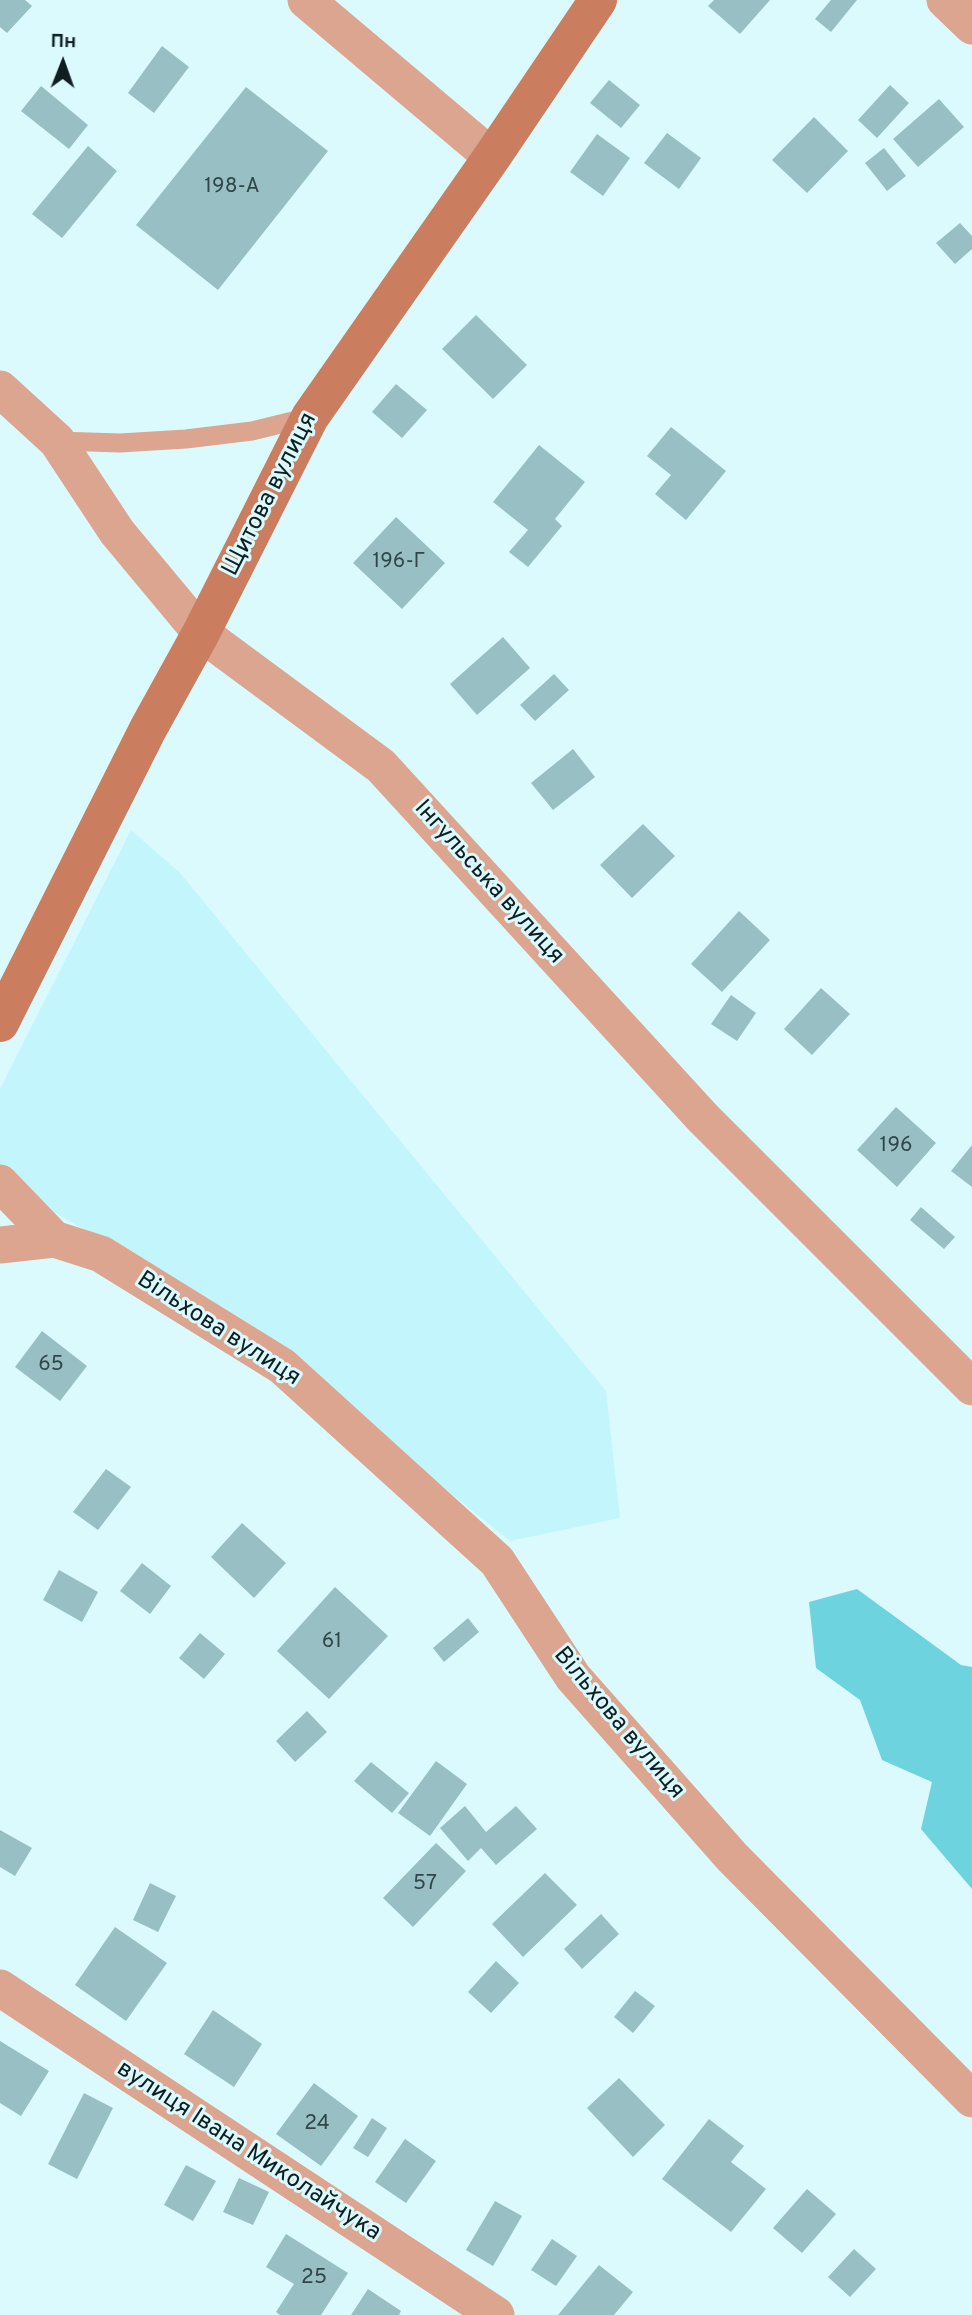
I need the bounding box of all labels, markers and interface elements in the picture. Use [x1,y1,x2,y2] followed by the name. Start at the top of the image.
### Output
[28,28,98,98] north arrow
[50,30,76,54] text: Пн
[204,175,260,201] house number: 198-А
[217,409,325,581] street label: Щитова вулиця
[372,550,426,576] house number: 196-Г
[407,795,569,971] street label: Інгульська вулиця
[880,1134,912,1160] house number: 196
[131,1266,305,1394] street label: Вільхова вулиця
[38,1353,64,1379] house number: 65
[322,1630,342,1656] house number: 61
[546,1642,690,1806] street label: Вільхова вулиця
[413,1872,437,1898] house number: 57
[111,2056,385,2248] street label: вулиця Івана Миколайчука
[304,2112,330,2138] house number: 24
[301,2266,327,2292] house number: 25

